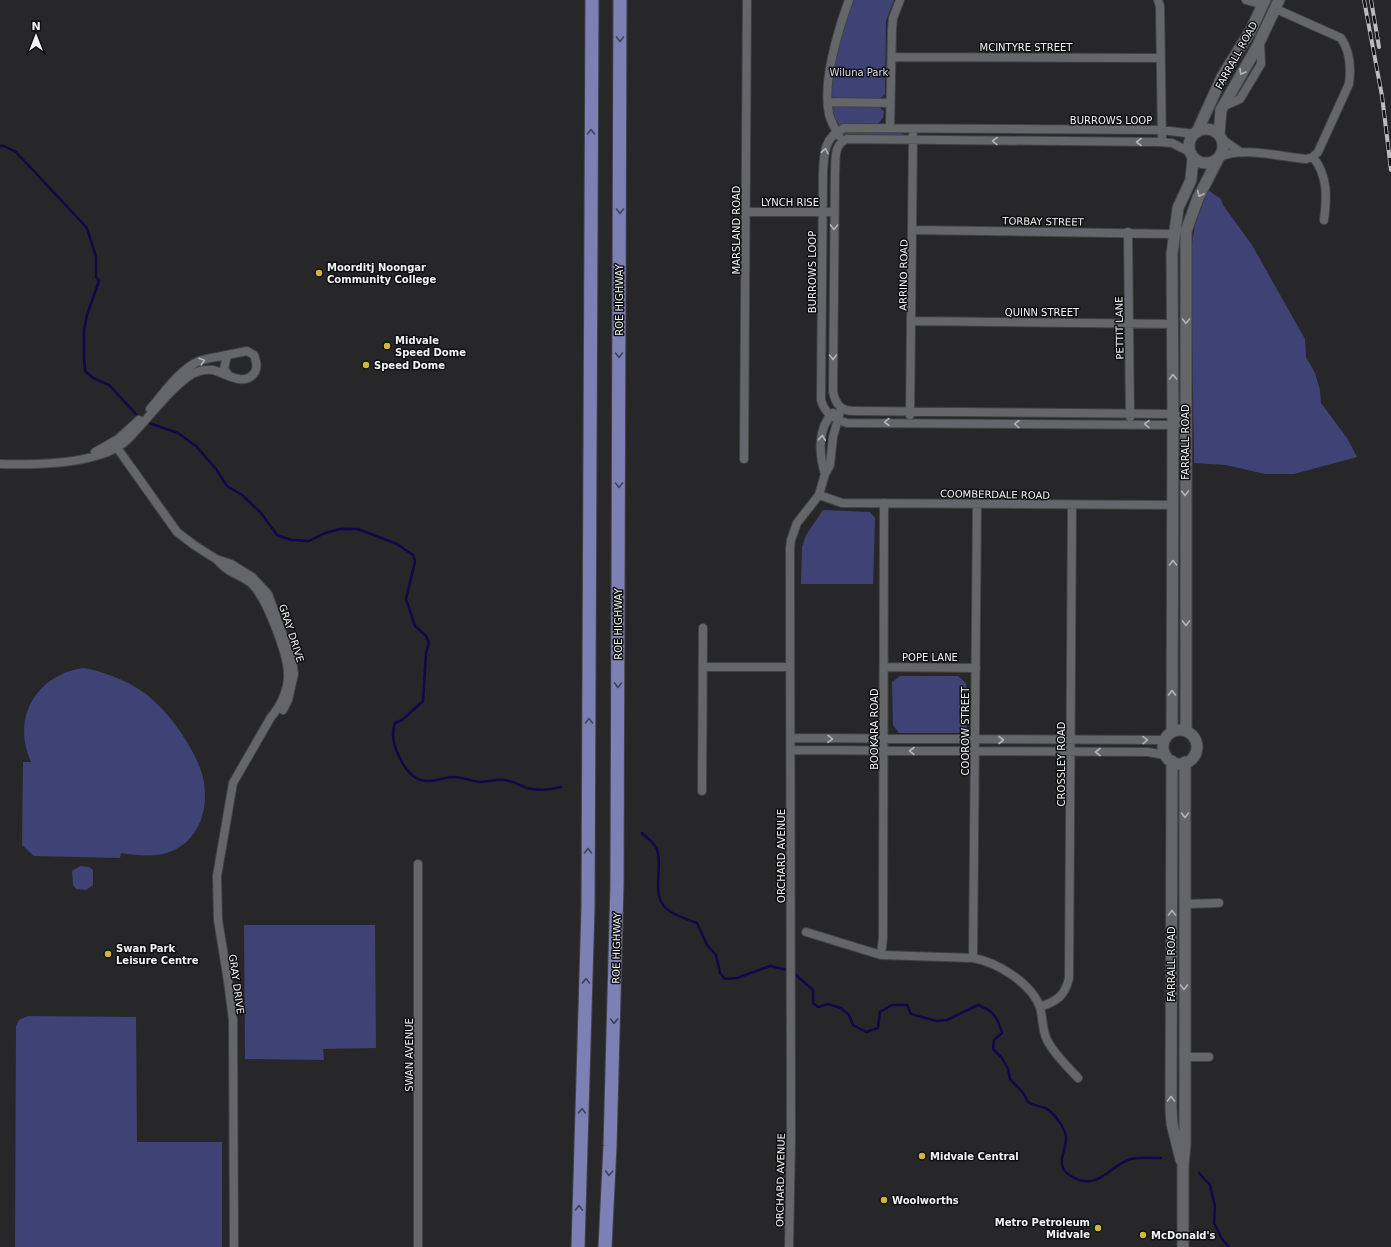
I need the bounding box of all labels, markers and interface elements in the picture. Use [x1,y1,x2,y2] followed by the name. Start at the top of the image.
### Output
[16,16,56,56] north arrow
[1213,19,1260,91] street label: FARRALL ROAD
[31,20,41,33] text: N
[616,36,624,42] one-way arrow
[980,42,1073,53] street label: MCINTYRE STREET
[830,67,889,78] park label: Wiluna Park
[1239,68,1247,75] one-way arrow
[1070,115,1152,126] street label: BURROWS LOOP
[587,129,595,135] one-way arrow
[992,137,998,145] one-way arrow
[1136,138,1142,146] one-way arrow
[820,148,829,154] one-way arrow
[731,185,742,274] street label: MARSLAND ROAD
[1198,189,1205,197] one-way arrow
[761,197,819,208] street label: LYNCH RISE
[616,208,624,214] one-way arrow
[1001,215,1085,228] street label: TORBAY STREET
[830,224,838,230] one-way arrow
[807,231,818,313] street label: BURROWS LOOP
[897,239,910,311] street label: ARRINO ROAD
[327,262,437,285] place label: Moorditj Noongar Community College
[614,263,625,336] street label: ROE HIGHWAY
[314,268,324,278] marker: Moorditj Noongar Community College
[1113,296,1126,360] street label: PETTIT LANE
[1005,307,1080,318] street label: QUINN STREET
[1182,318,1190,324] one-way arrow
[395,335,466,358] place label: Midvale Speed Dome
[382,341,392,351] marker: Midvale Speed Dome
[615,352,623,358] one-way arrow
[829,354,837,360] one-way arrow
[199,357,206,366] one-way arrow
[361,360,371,370] marker: Speed Dome
[374,360,445,371] place label: Speed Dome
[1169,374,1177,380] one-way arrow
[1180,404,1191,480] street label: FARRALL ROAD
[884,418,890,426] one-way arrow
[1014,420,1020,428] one-way arrow
[1144,420,1150,429] one-way arrow
[817,435,826,441] one-way arrow
[615,482,623,488] one-way arrow
[940,488,1050,501] street label: COOMBERDALE ROAD
[1181,490,1189,496] one-way arrow
[1169,560,1177,566] one-way arrow
[613,587,624,660] street label: ROE HIGHWAY
[277,603,306,664] street label: GRAY DRIVE
[1182,620,1190,626] one-way arrow
[902,652,958,663] street label: POPE LANE
[614,682,622,688] one-way arrow
[960,686,971,775] street label: COOROW STREET
[869,688,880,770] street label: BOOKARA ROAD
[1168,690,1176,696] one-way arrow
[585,718,593,724] one-way arrow
[1056,721,1067,806] street label: CROSSLEY ROAD
[827,735,833,743] one-way arrow
[998,736,1004,744] one-way arrow
[1142,736,1148,744] one-way arrow
[909,747,915,755] one-way arrow
[1095,748,1101,756] one-way arrow
[776,809,787,903] street label: ORCHARD AVENUE
[1181,812,1189,818] one-way arrow
[584,848,592,854] one-way arrow
[1168,910,1176,916] one-way arrow
[610,911,623,984] street label: ROE HIGHWAY
[1166,926,1177,1002] street label: FARRALL ROAD
[116,943,199,966] place label: Swan Park Leisure Centre
[103,949,113,959] marker: Swan Park Leisure Centre
[227,953,246,1015] street label: GRAY DRIVE
[582,978,590,984] one-way arrow
[1180,984,1188,990] one-way arrow
[404,1018,415,1092] street label: SWAN AVENUE
[610,1018,618,1024] one-way arrow
[1167,1096,1175,1102] one-way arrow
[578,1108,587,1114] one-way arrow
[774,1133,787,1227] street label: ORCHARD AVENUE
[917,1151,927,1161] marker: Midvale Central
[930,1151,1019,1162] place label: Midvale Central
[604,1170,613,1176] one-way arrow
[879,1195,889,1205] marker: Woolworths
[892,1195,959,1206] place label: Woolworths
[575,1205,584,1211] one-way arrow
[995,1217,1090,1240] place label: Metro Petroleum Midvale
[1093,1223,1103,1233] marker: Metro Petroleum Midvale
[1138,1230,1148,1240] marker: McDonald's
[1151,1230,1216,1241] place label: McDonald's

